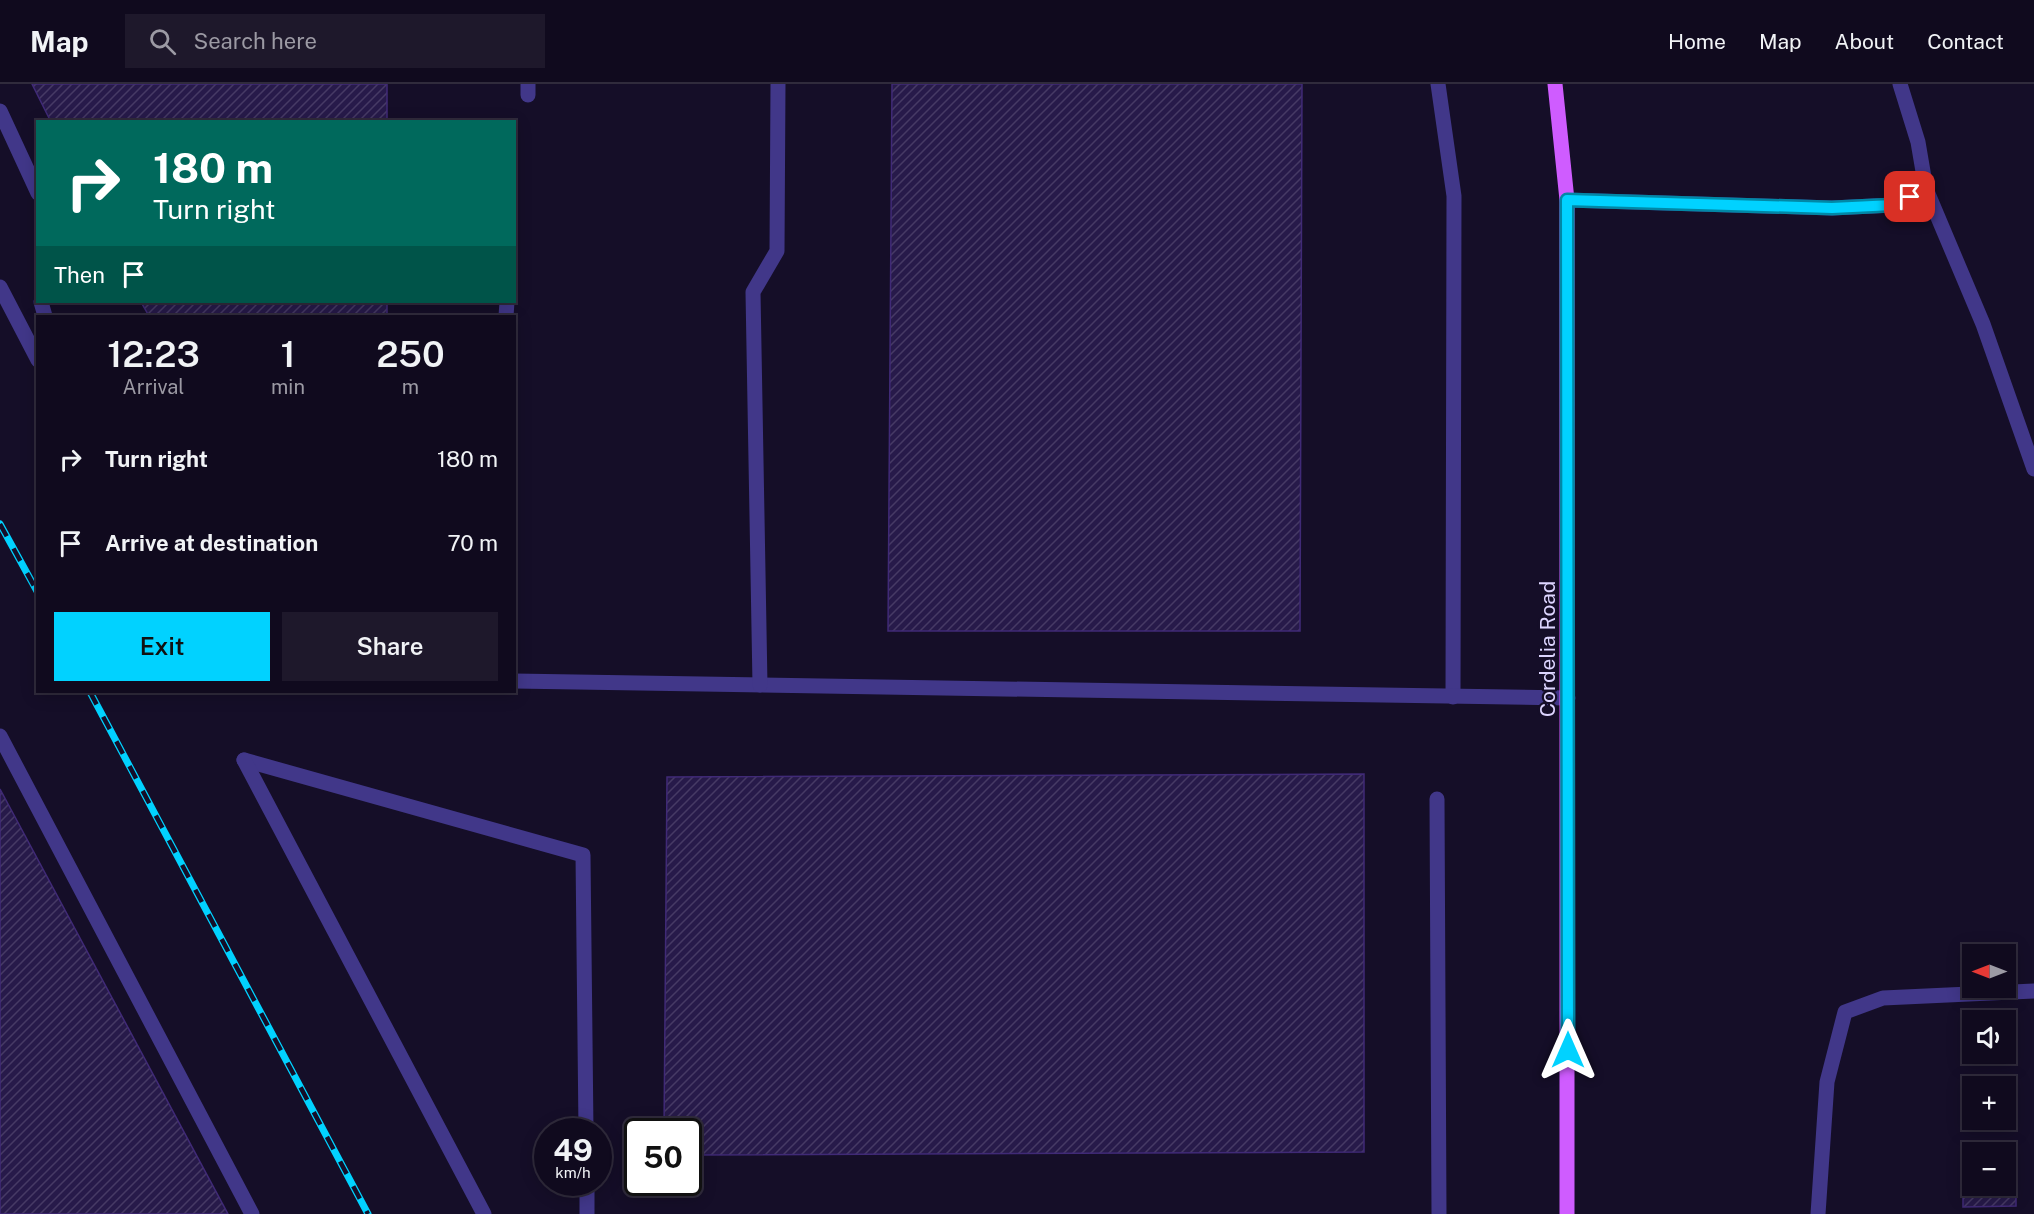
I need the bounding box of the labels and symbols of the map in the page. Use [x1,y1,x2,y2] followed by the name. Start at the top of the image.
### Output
[1884,171,1935,222] pin
[1535,581,1560,717] street label: Cordelia Road
[1962,944,2016,998] north arrow
[1536,1018,1600,1082] position arrow
[624,1118,702,1196] speed limit sign: 50

